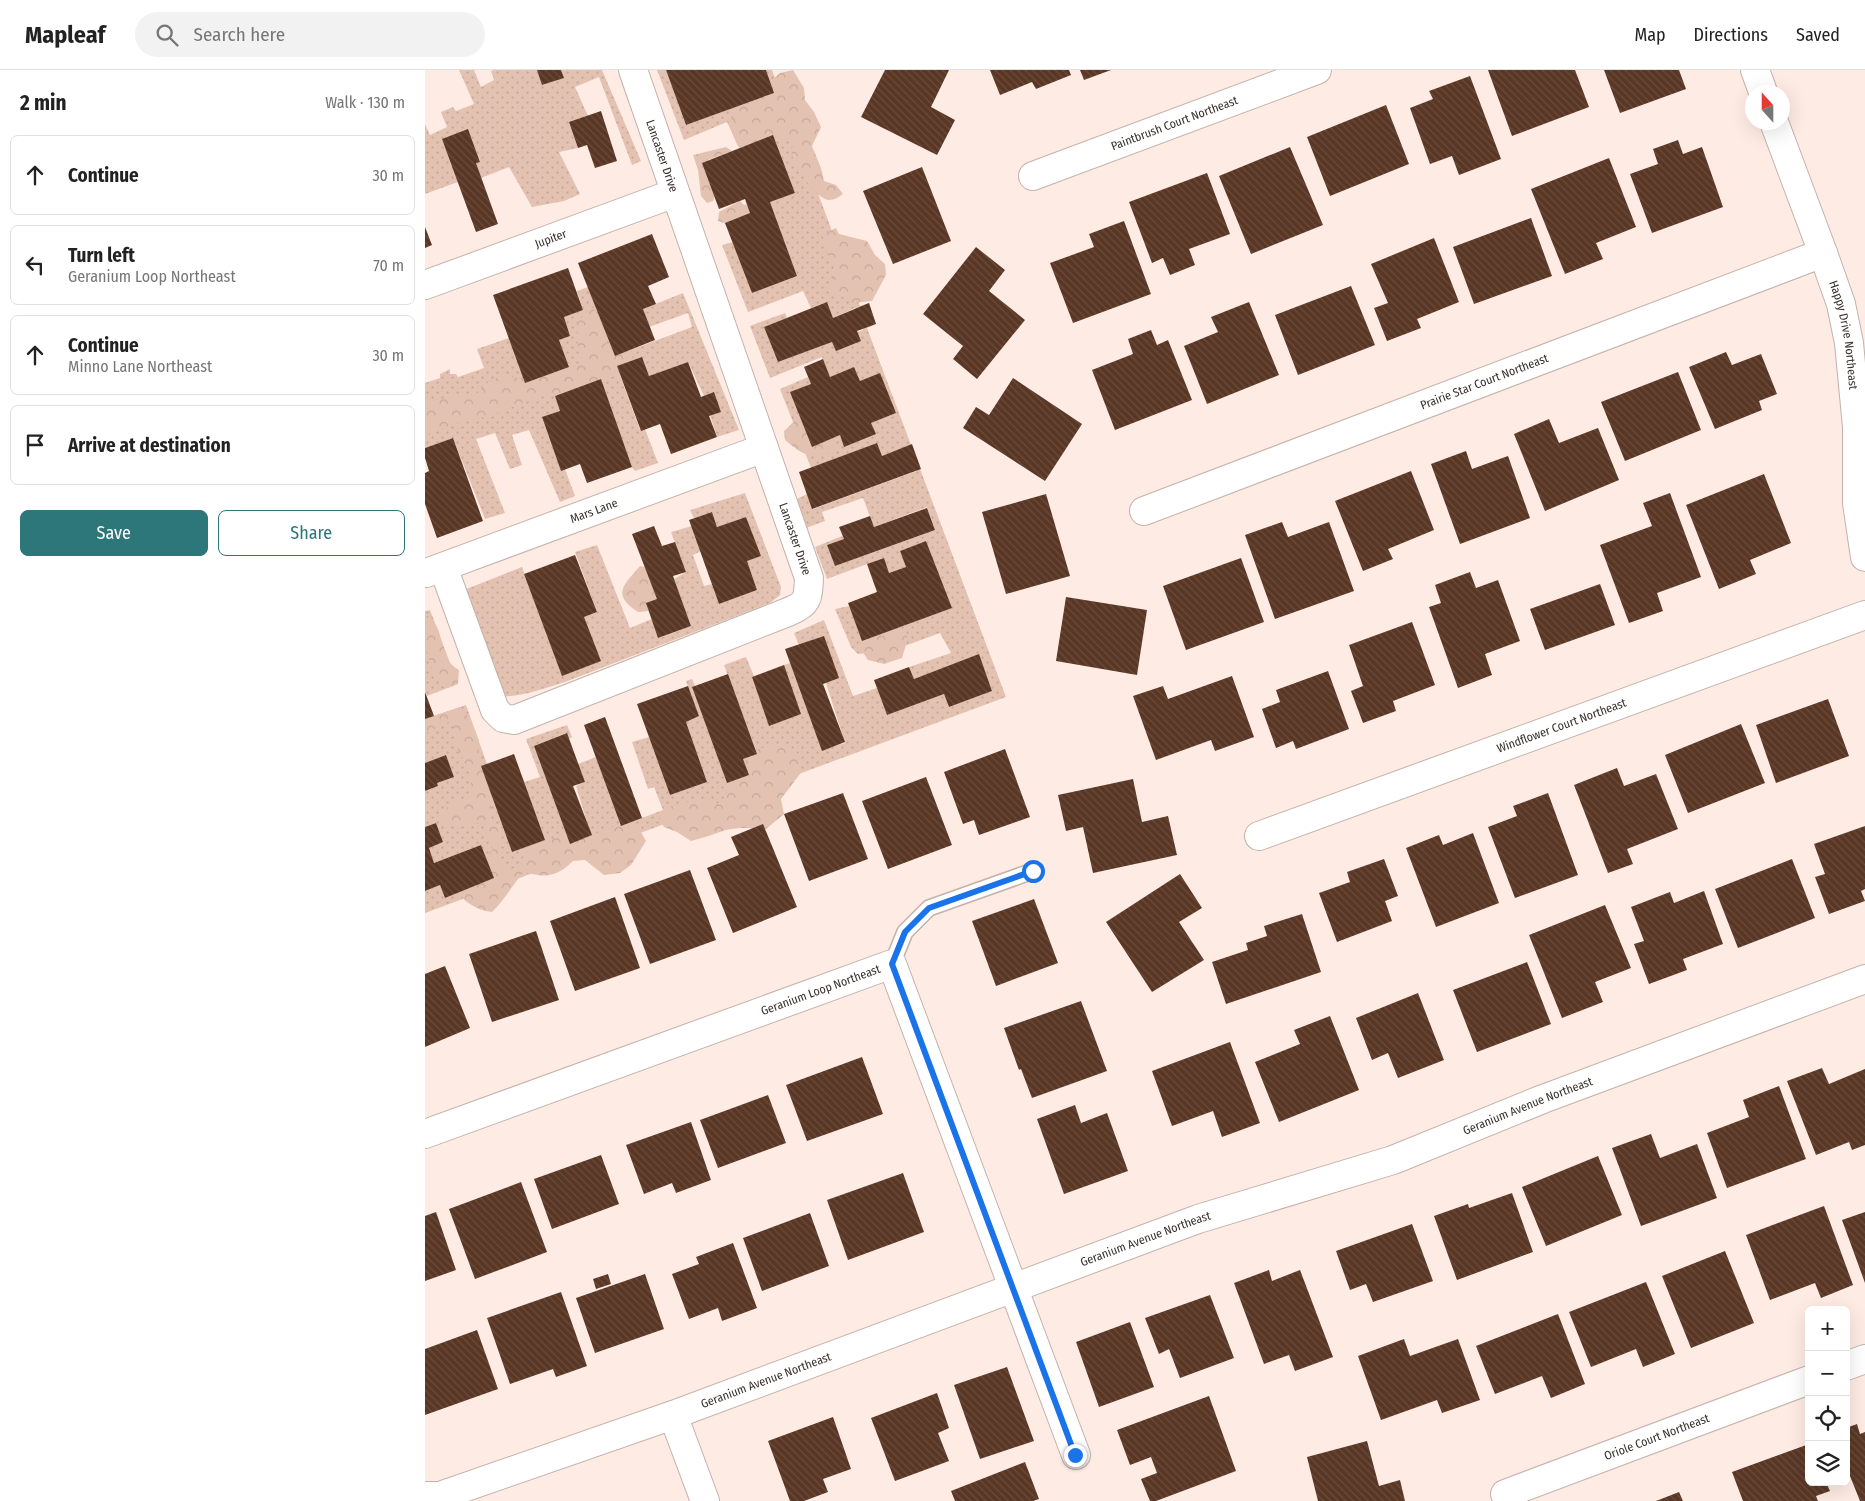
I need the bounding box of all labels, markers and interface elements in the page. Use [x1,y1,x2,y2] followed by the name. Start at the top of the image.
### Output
[135,12,485,57] search box
[25,21,105,49] text: Mapleaf
[153,21,181,49] icon: search
[193,23,285,46] text: Search here
[1634,24,1666,46] text: Map
[1694,24,1768,46] text: Directions
[1796,24,1840,46] text: Saved
[1745,85,1790,130] north arrow
[20,90,67,116] text: 2 min
[325,93,405,112] text: Walk · 130 m
[1109,93,1240,153] street label: Paintbrush Court Northeast
[643,118,681,194] street label: Lancaster Drive
[21,161,49,189] icon: ahead
[68,164,139,187] text: Continue
[372,166,404,185] text: 30 m
[533,226,569,251] street label: Jupiter
[68,244,135,267] text: Turn left
[21,251,49,279] icon: left
[373,256,404,275] text: 70 m
[68,267,236,286] text: Geranium Loop Northeast
[1826,279,1860,390] street label: Happy Drive Northeast
[68,334,139,357] text: Continue
[21,341,49,369] icon: ahead
[372,346,404,365] text: 30 m
[1418,351,1550,412] street label: Prairie Star Court Northeast
[68,357,212,376] text: Minno Lane Northeast
[21,431,49,459] icon: arrive
[68,434,231,457] text: Arrive at destination
[568,496,620,526] street label: Mars Lane
[776,501,814,577] street label: Lancaster Drive
[20,510,208,556] button: Save
[218,510,405,556] button: Share
[1495,696,1628,756] street label: Windflower Court Northeast
[1022,860,1045,883] route start
[759,962,882,1018] street label: Geranium Loop Northeast
[1461,1074,1594,1138] street label: Geranium Avenue Northeast
[1078,1209,1212,1269] street label: Geranium Avenue Northeast
[1805,1306,1850,1486] map controls
[1805,1306,1850,1351] button: +
[699,1350,833,1411] street label: Geranium Avenue Northeast
[1805,1351,1850,1396] button: −
[1805,1396,1850,1441] button: locate
[1602,1411,1711,1463] street label: Oriole Court Northeast
[1805,1441,1850,1486] button: layers
[1064,1444,1087,1467] route end

